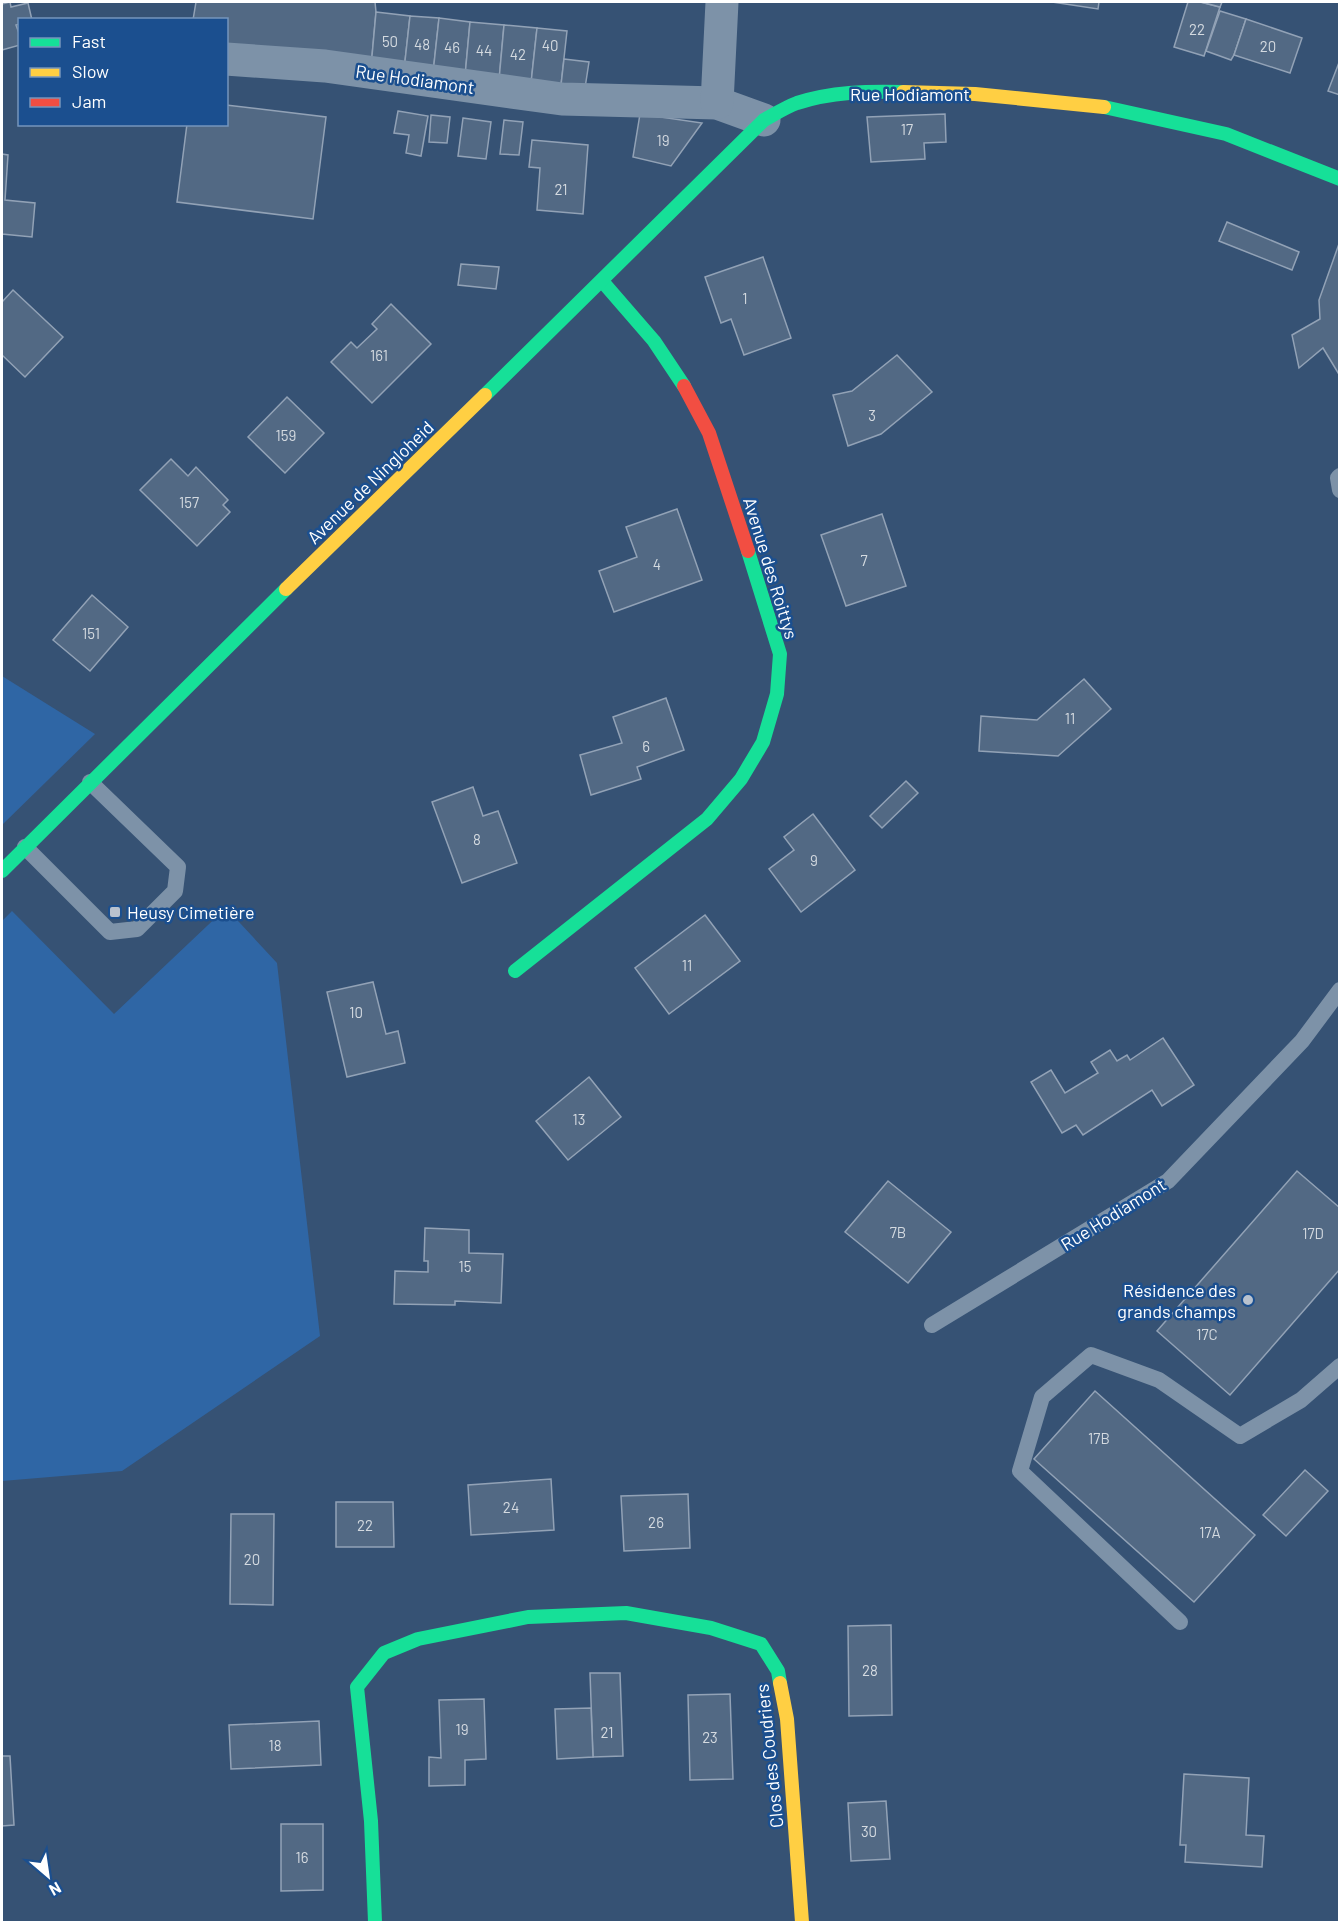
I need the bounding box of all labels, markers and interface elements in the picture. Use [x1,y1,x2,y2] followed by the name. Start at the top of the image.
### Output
[18,18,228,126] legend
[1189,20,1205,38] house number: 22
[72,30,106,52] text: Fast
[382,32,398,50] house number: 50
[414,35,430,53] house number: 48
[542,36,558,54] house number: 40
[1260,37,1276,55] house number: 20
[444,38,460,56] house number: 46
[476,41,492,59] house number: 44
[510,45,526,63] house number: 42
[72,60,109,82] text: Slow
[354,60,476,98] street label: Rue Hodiamont
[850,83,970,105] street label: Rue Hodiamont
[72,90,106,112] text: Jam
[901,120,913,138] house number: 17
[656,131,670,149] house number: 19
[554,180,568,198] house number: 21
[742,289,748,307] house number: 1
[370,346,388,364] house number: 161
[868,406,876,424] house number: 3
[302,416,438,548] street label: Avenue de Ningloheid
[276,426,296,444] house number: 159
[179,493,199,511] house number: 157
[739,494,803,642] street label: Avenue des Roittys
[860,551,868,569] house number: 7
[653,555,661,573] house number: 4
[82,624,100,642] house number: 151
[1065,709,1075,727] house number: 11
[642,737,650,755] house number: 6
[473,830,481,848] house number: 8
[810,851,818,869] house number: 9
[127,901,255,923] place label: Heusy Cimetière
[108,905,122,919] marker: Heusy Cimetière
[682,956,692,974] house number: 11
[349,1003,363,1021] house number: 10
[573,1110,585,1128] house number: 13
[1056,1173,1170,1255] street label: Rue Hodiamont
[890,1223,906,1241] house number: 7B
[1302,1224,1324,1242] house number: 17D
[459,1257,471,1275] house number: 15
[1117,1279,1236,1322] place label: Résidence des grands champs
[1241,1293,1255,1307] marker: Résidence des grands champs
[1196,1325,1218,1343] house number: 17C
[1088,1429,1110,1447] house number: 17B
[503,1498,519,1516] house number: 24
[648,1513,664,1531] house number: 26
[357,1516,373,1534] house number: 22
[1199,1523,1221,1541] house number: 17A
[244,1550,260,1568] house number: 20
[862,1661,878,1679] house number: 28
[750,1683,788,1829] street label: Clos des Coudriers
[455,1720,469,1738] house number: 19
[600,1723,614,1741] house number: 21
[702,1728,718,1746] house number: 23
[268,1736,282,1754] house number: 18
[861,1822,877,1840] house number: 30
[18,1846,78,1906] north arrow
[296,1848,308,1866] house number: 16
[46,1879,65,1900] text: N

